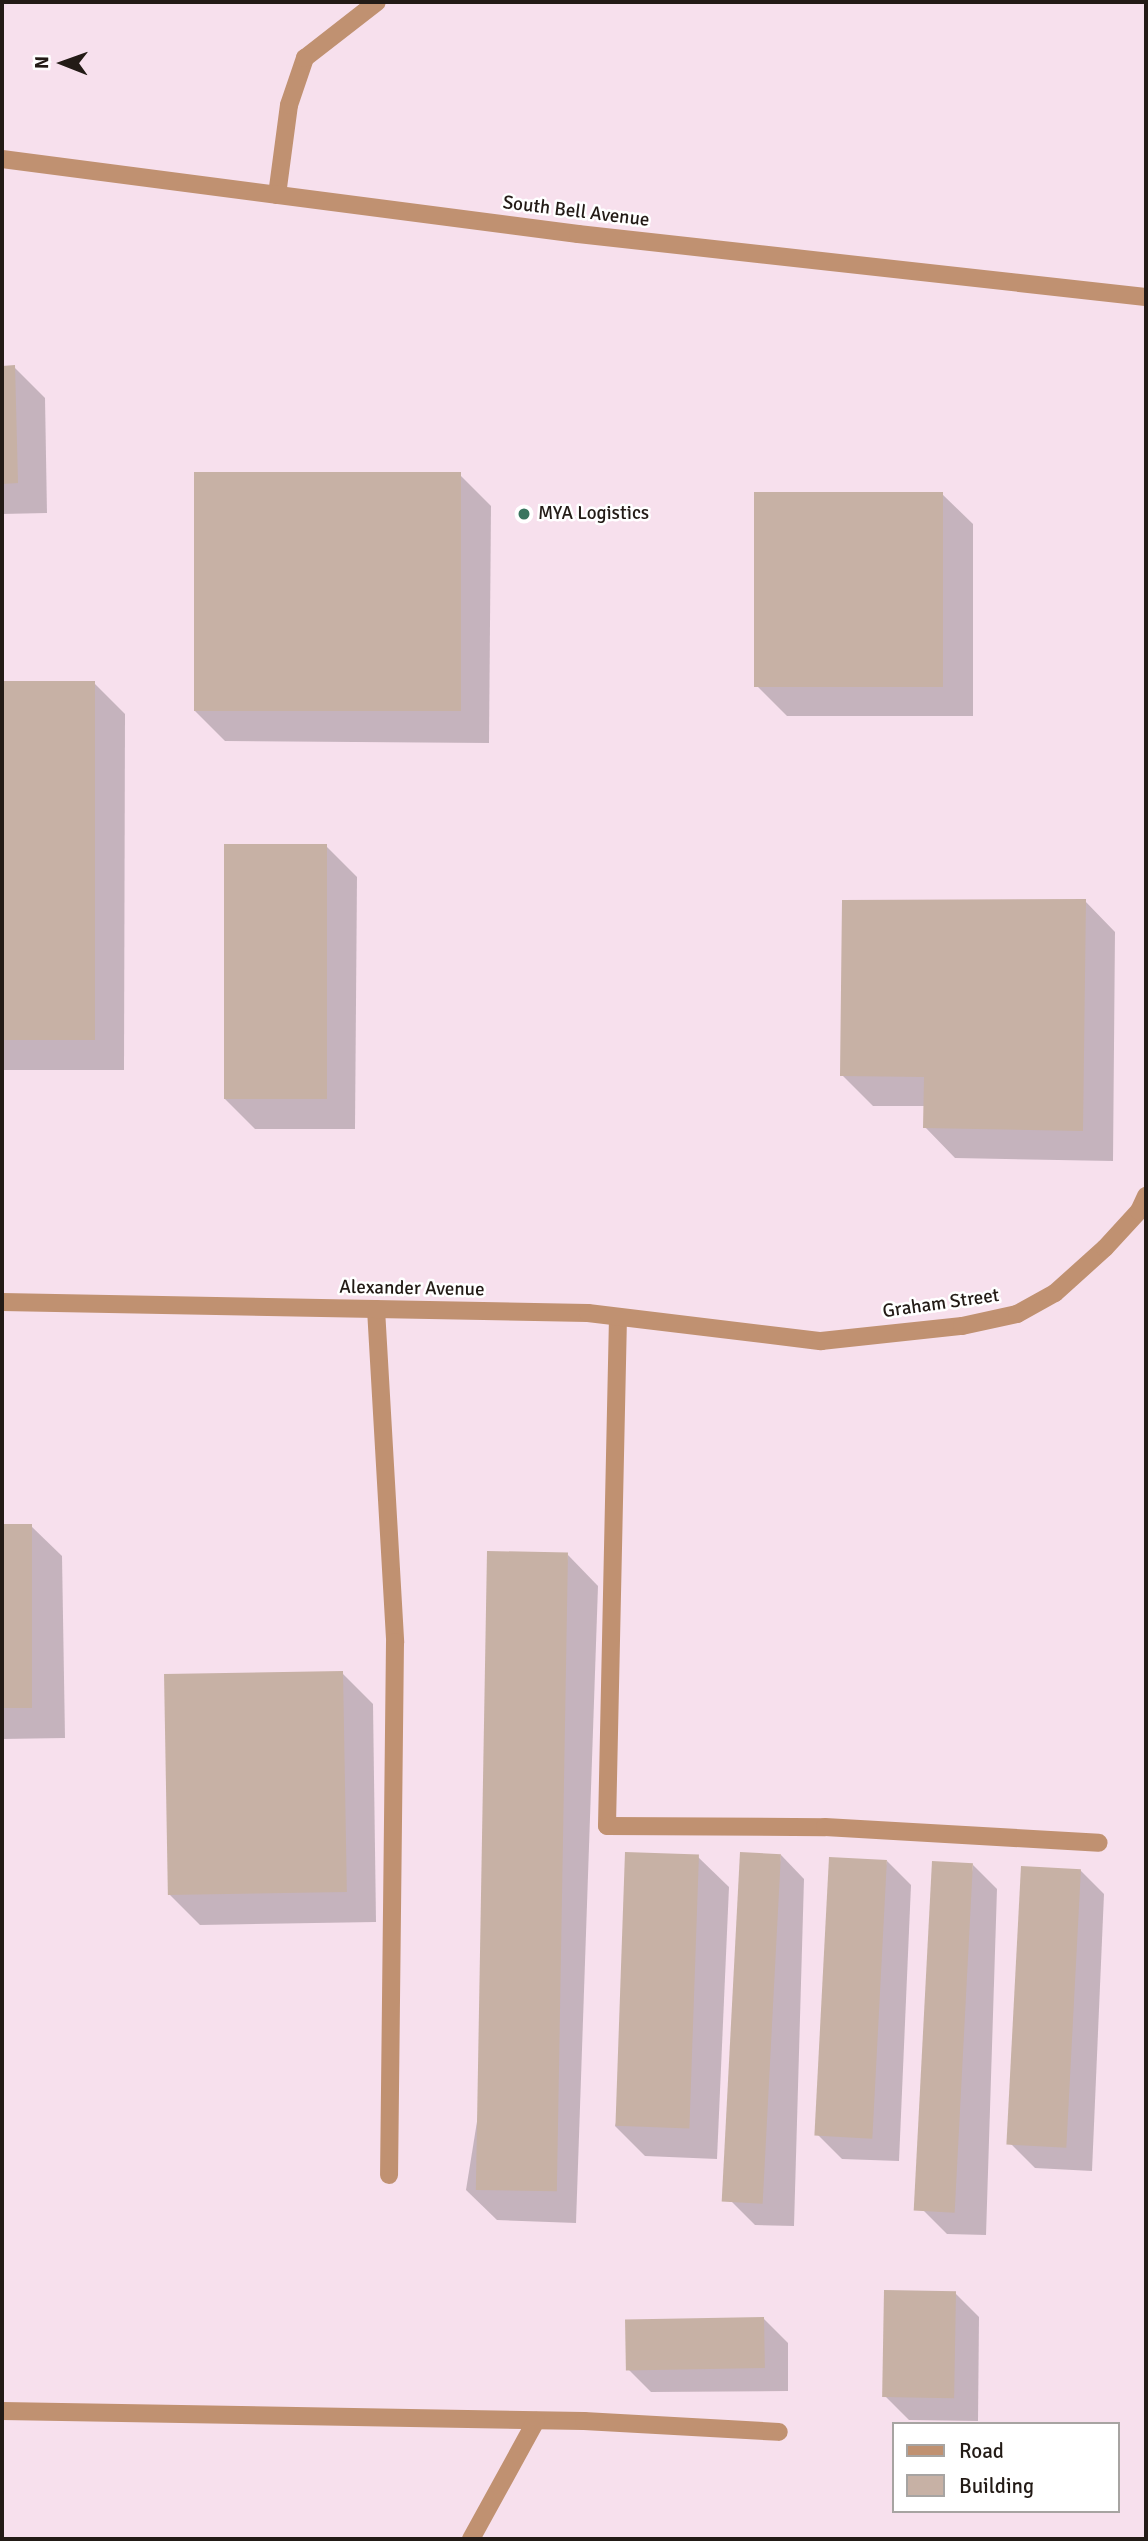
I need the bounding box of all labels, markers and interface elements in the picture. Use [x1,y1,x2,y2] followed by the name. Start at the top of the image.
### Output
[28,28,98,98] north arrow
[30,56,54,69] text: N
[501,192,651,232] street label: South Bell Avenue
[538,503,649,525] place label: MYA Logistics
[516,506,532,522] marker: MYA Logistics
[339,1276,485,1302] street label: Alexander Avenue
[881,1285,1001,1323] street label: Graham Street
[892,2422,1120,2513] legend
[959,2438,1004,2464] text: Road
[959,2473,1034,2499] text: Building

